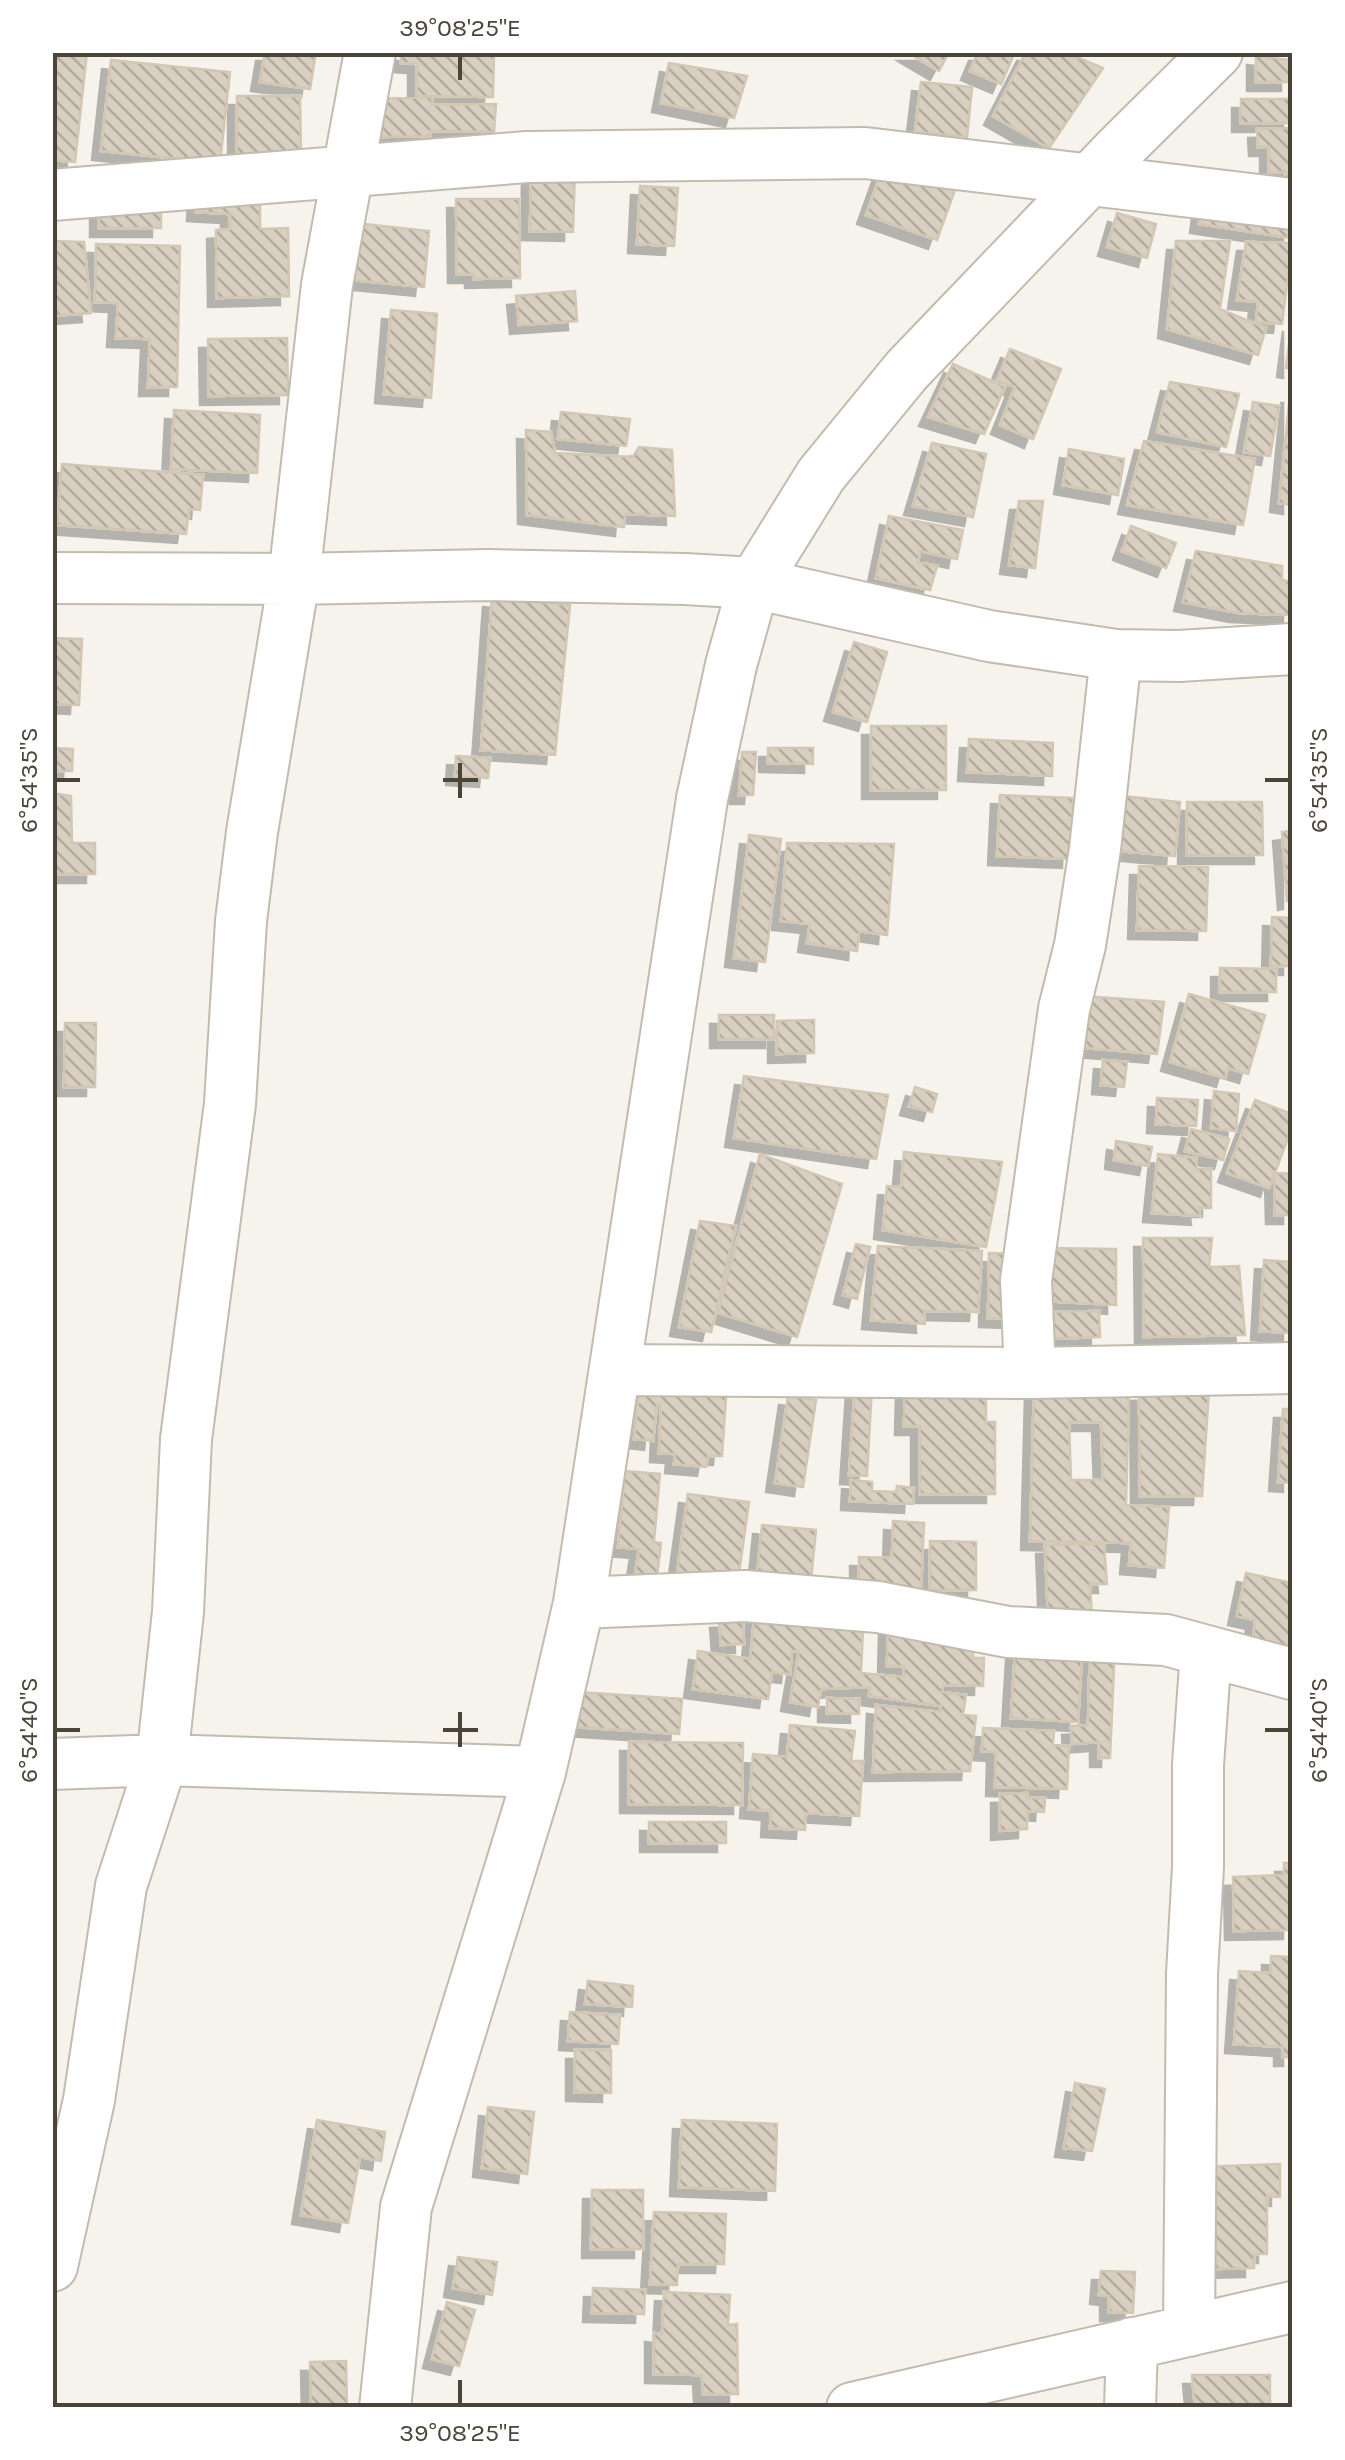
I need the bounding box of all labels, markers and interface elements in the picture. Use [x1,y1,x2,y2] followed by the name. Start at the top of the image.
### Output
[399,13,521,42] text: 39°08'25"E
[14,727,43,833] text: 6°54'35"S
[1304,727,1333,833] text: 6°54'35"S
[14,1677,43,1783] text: 6°54'40"S
[1304,1677,1333,1783] text: 6°54'40"S
[399,2418,521,2447] text: 39°08'25"E

